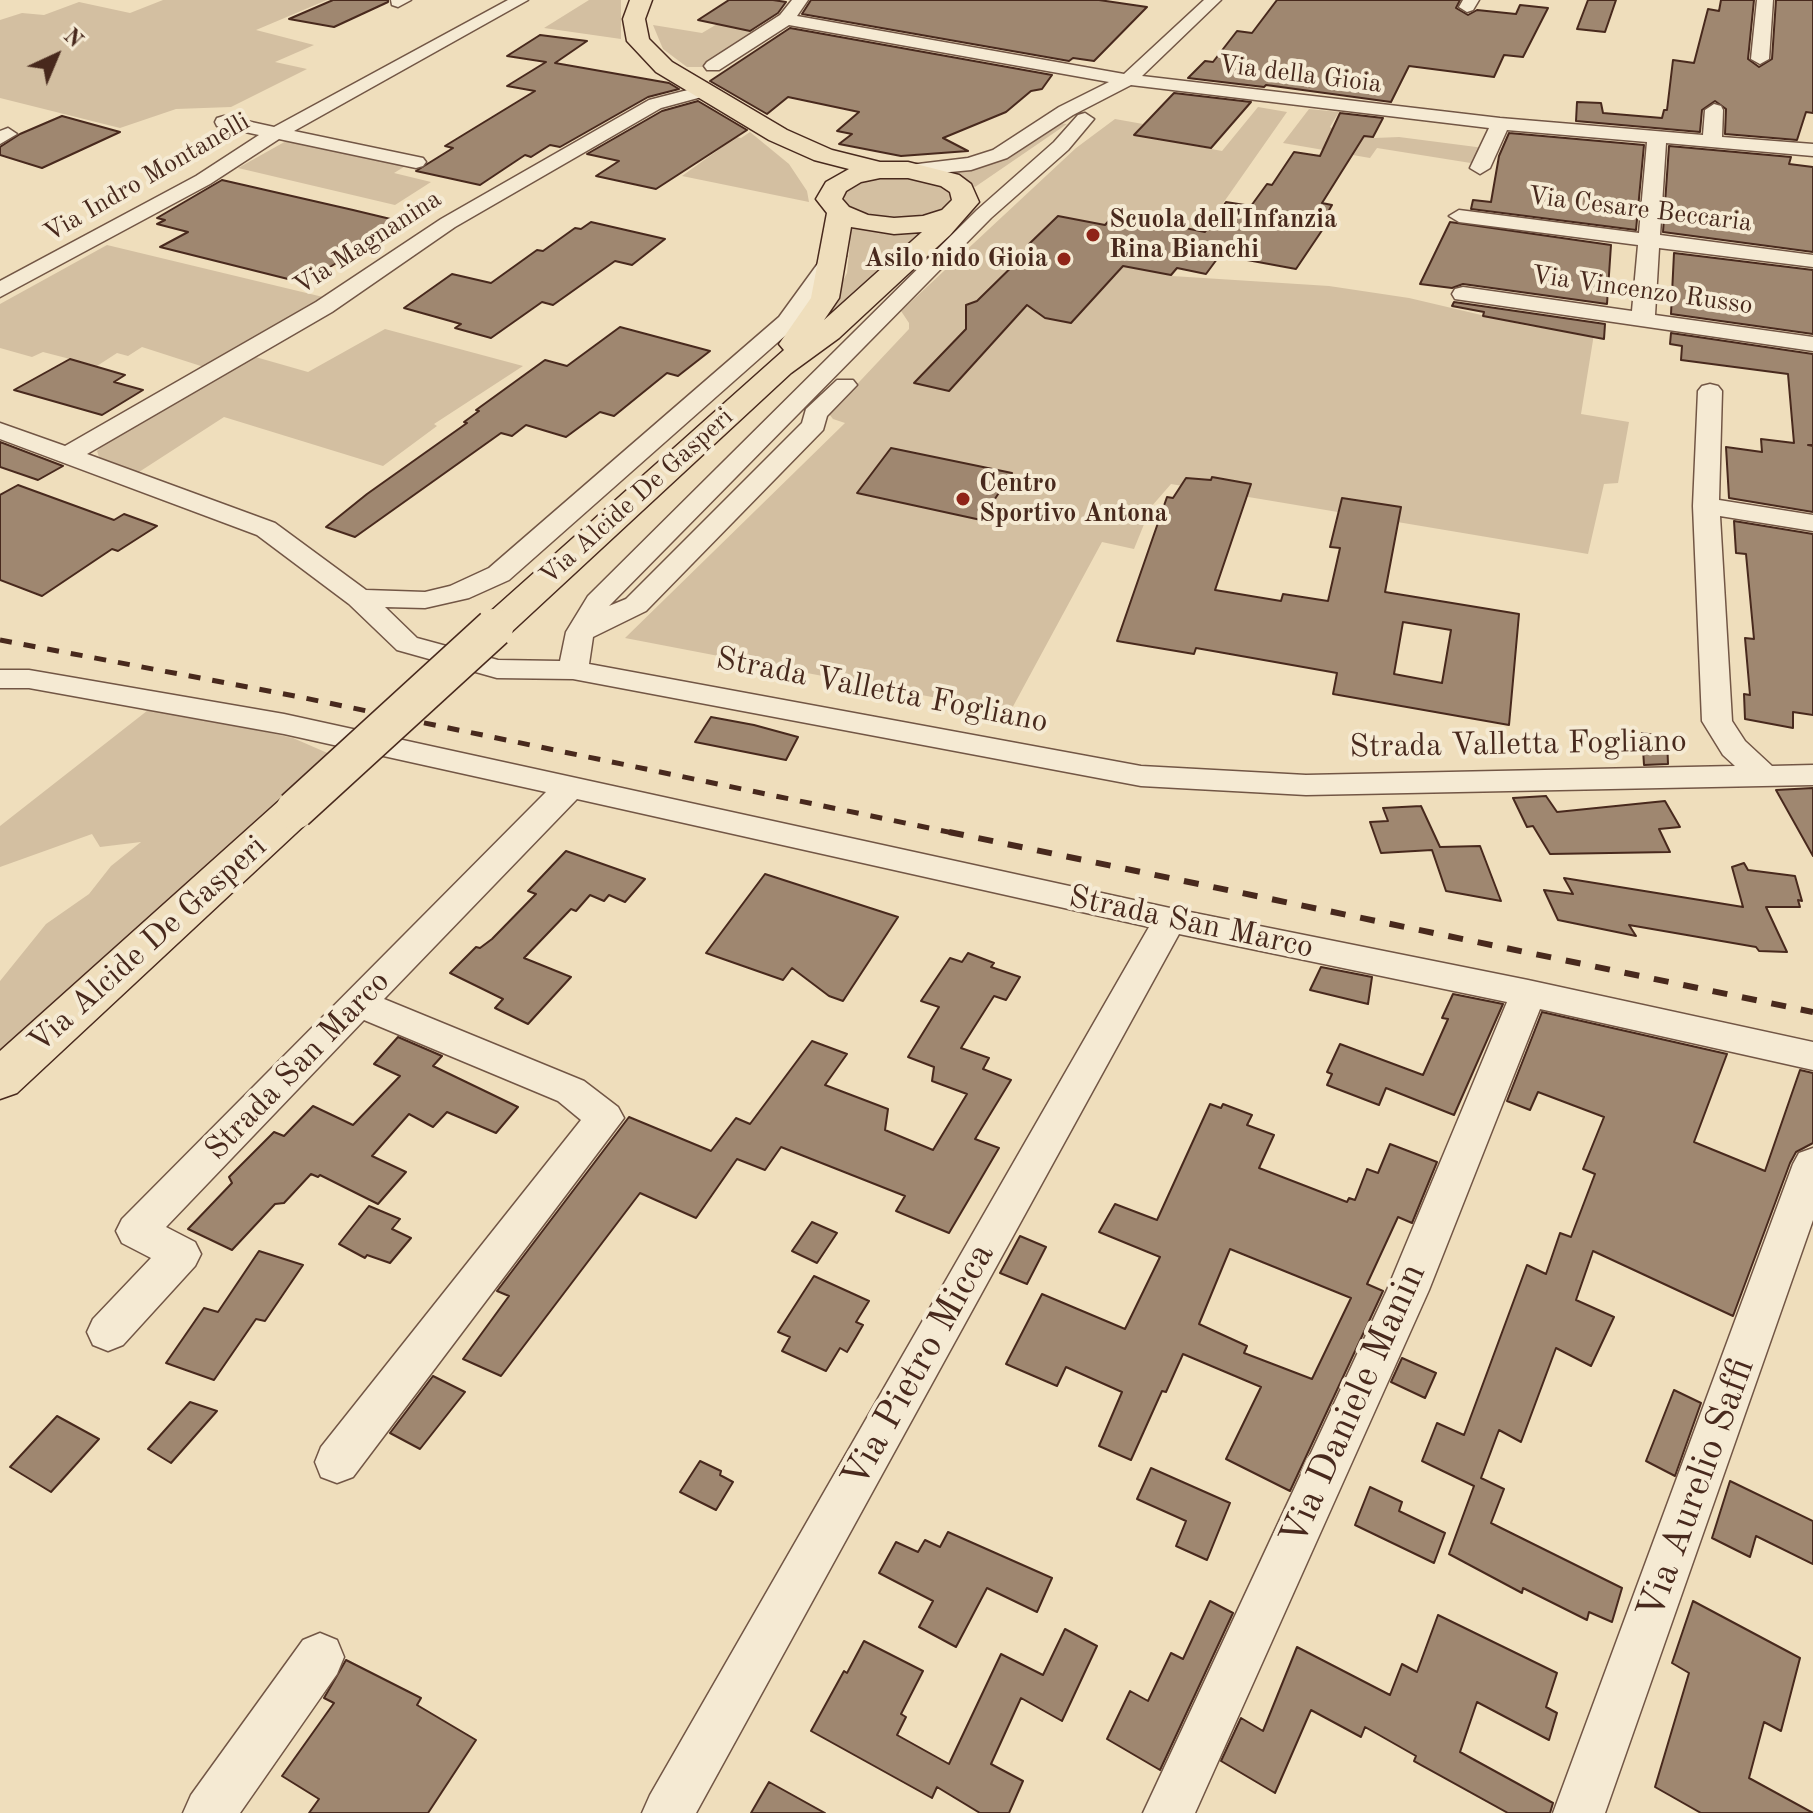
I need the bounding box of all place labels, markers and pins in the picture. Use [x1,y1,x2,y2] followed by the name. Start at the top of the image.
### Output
[1109,204,1337,266] place label: Scuola dell'Infanzia Rina Bianchi
[1084,226,1102,244] marker: Scuola dell'Infanzia Rina Bianchi
[864,243,1048,275] place label: Asilo nido Gioia
[1055,250,1073,268] marker: Asilo nido Gioia
[979,468,1168,530] place label: Centro Sportivo Antona
[954,490,972,508] marker: Centro Sportivo Antona

